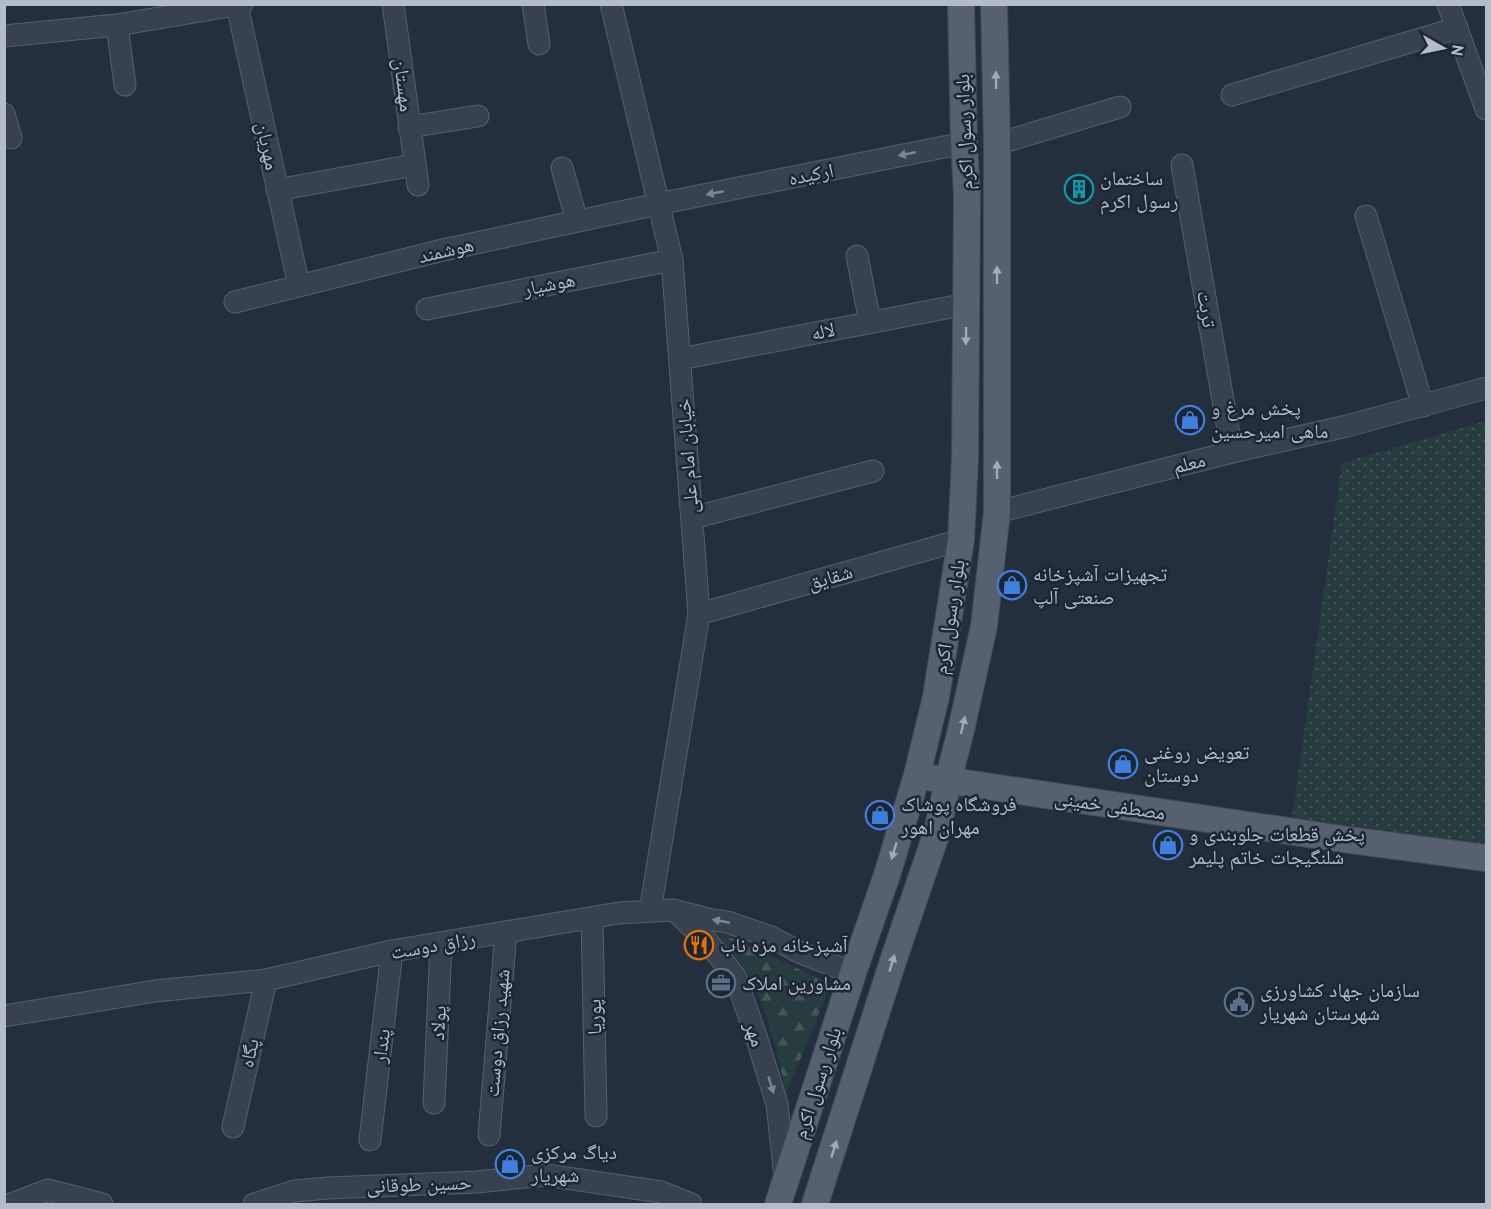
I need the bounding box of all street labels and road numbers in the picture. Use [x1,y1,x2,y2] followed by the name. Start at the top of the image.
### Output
[388,57,420,113] street label: مهستان
[949,74,980,190] street label: بلوار رسول اکرم
[250,120,286,172] street label: مهریان
[786,157,836,191] street label: ارکیده
[416,231,476,269] street label: هوشمند
[520,266,577,302] street label: هوشیار
[1191,289,1223,329] street label: تربت
[809,316,837,346] street label: لاله
[670,397,705,514] street label: خیابان امام علی
[1170,446,1208,481] street label: معلم
[804,558,856,596] street label: شقایق
[927,558,972,676] street label: بلوار رسول اکرم
[1053,784,1167,826] street label: مصطفی خمینی
[389,925,477,965] street label: رزاق دوست
[478,968,516,1098] street label: شهید رزاق دوست
[581,999,607,1035] street label: پوریا
[424,1005,452,1041] street label: پولاد
[738,1017,771,1050] street label: مهر
[787,1024,848,1142] street label: بلوار رسول اکرم
[366,1027,396,1066] street label: پندار
[233,1036,265,1070] street label: پگاه
[366,1169,472,1199] street label: حسین طوقانی

